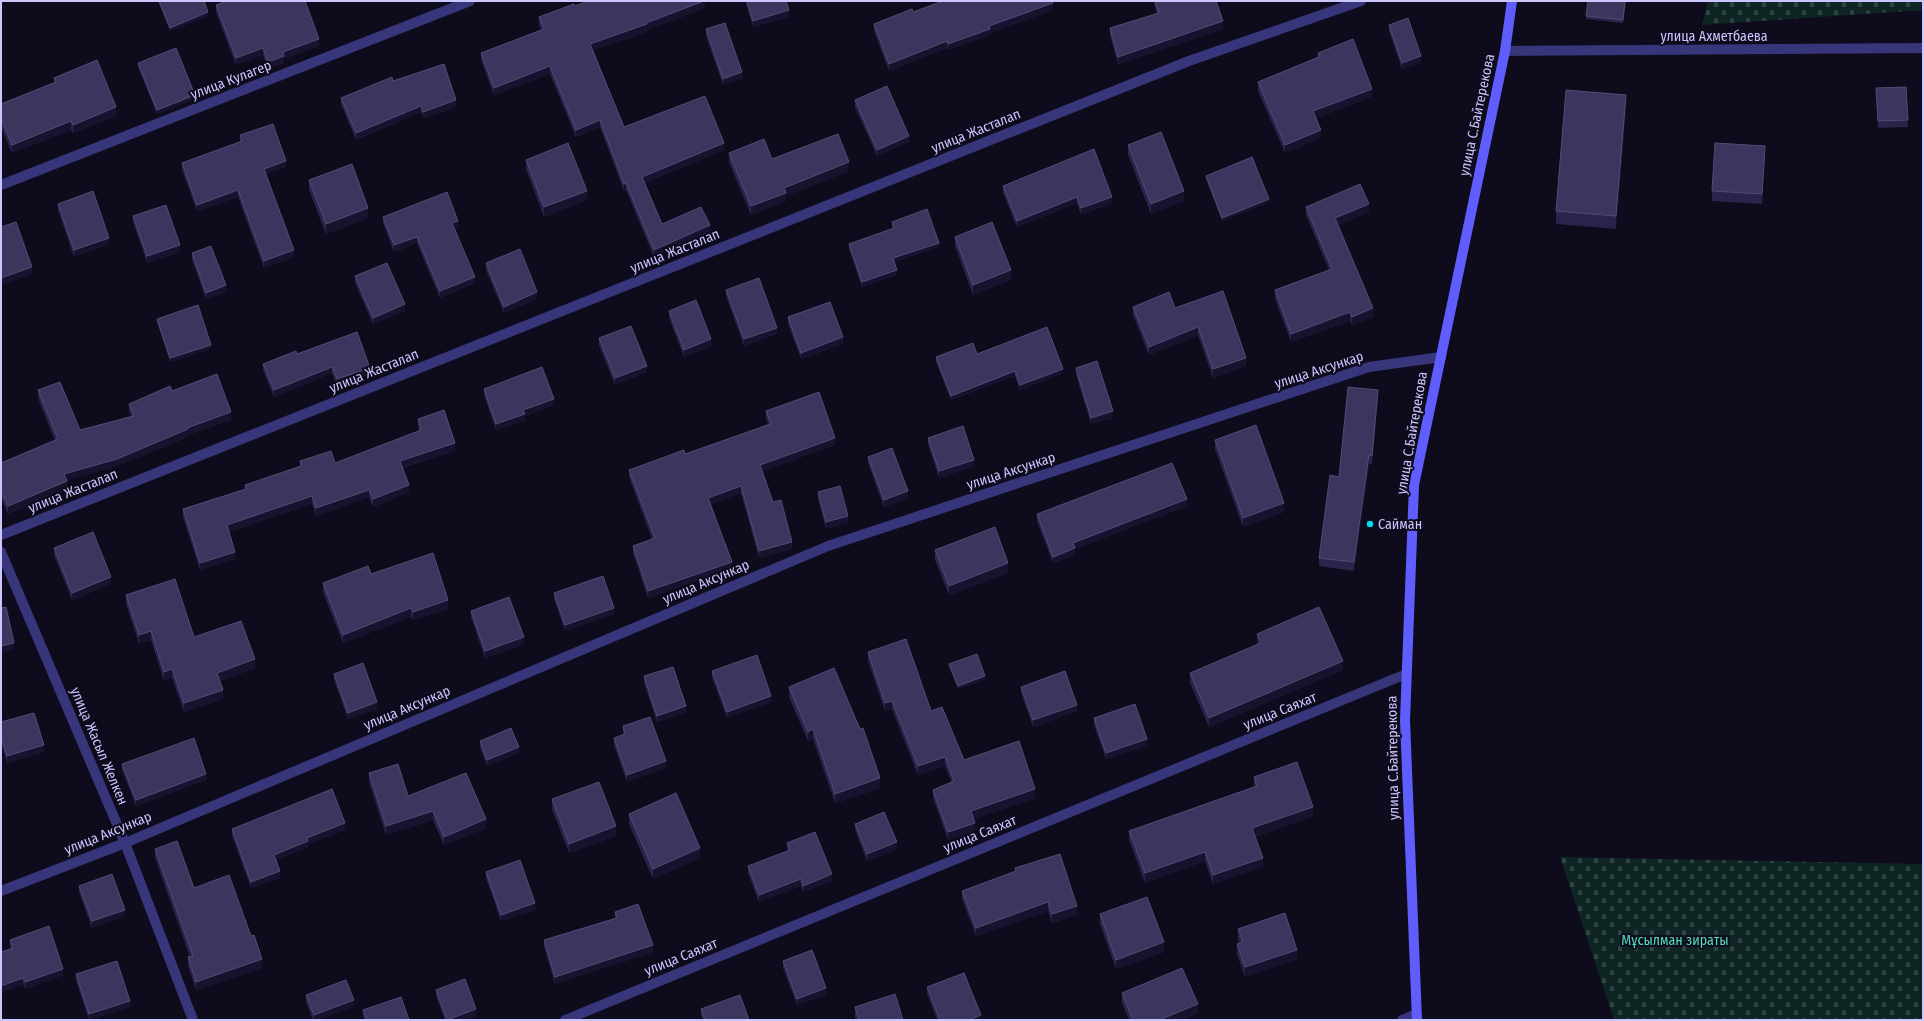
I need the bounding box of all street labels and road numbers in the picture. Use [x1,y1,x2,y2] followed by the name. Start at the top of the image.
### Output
[1660,28,1768,45] street label: улица Ахметбаева
[1456,52,1498,178] street label: улица С.Байтерекова
[188,57,274,103] street label: улица Кулагер
[929,105,1023,157] street label: улица Жасталап
[628,225,722,277] street label: улица Жасталап
[327,345,421,397] street label: улица Жасталап
[1272,348,1366,392] street label: улица Аксункар
[1393,370,1431,496] street label: улица С.Байтерекова
[964,449,1058,493] street label: улица Аксункар
[26,465,120,517] street label: улица Жасталап
[660,556,752,608] street label: улица Аксункар
[361,682,453,734] street label: улица Аксункар
[67,685,131,807] street label: улица Жасыл Желкен
[1241,689,1319,733] street label: улица Саяхат
[1383,696,1403,820] street label: улица С.Байтерекова
[62,808,154,858] street label: улица Аксункар
[941,812,1019,856] street label: улица Саяхат
[642,935,720,979] street label: улица Саяхат

